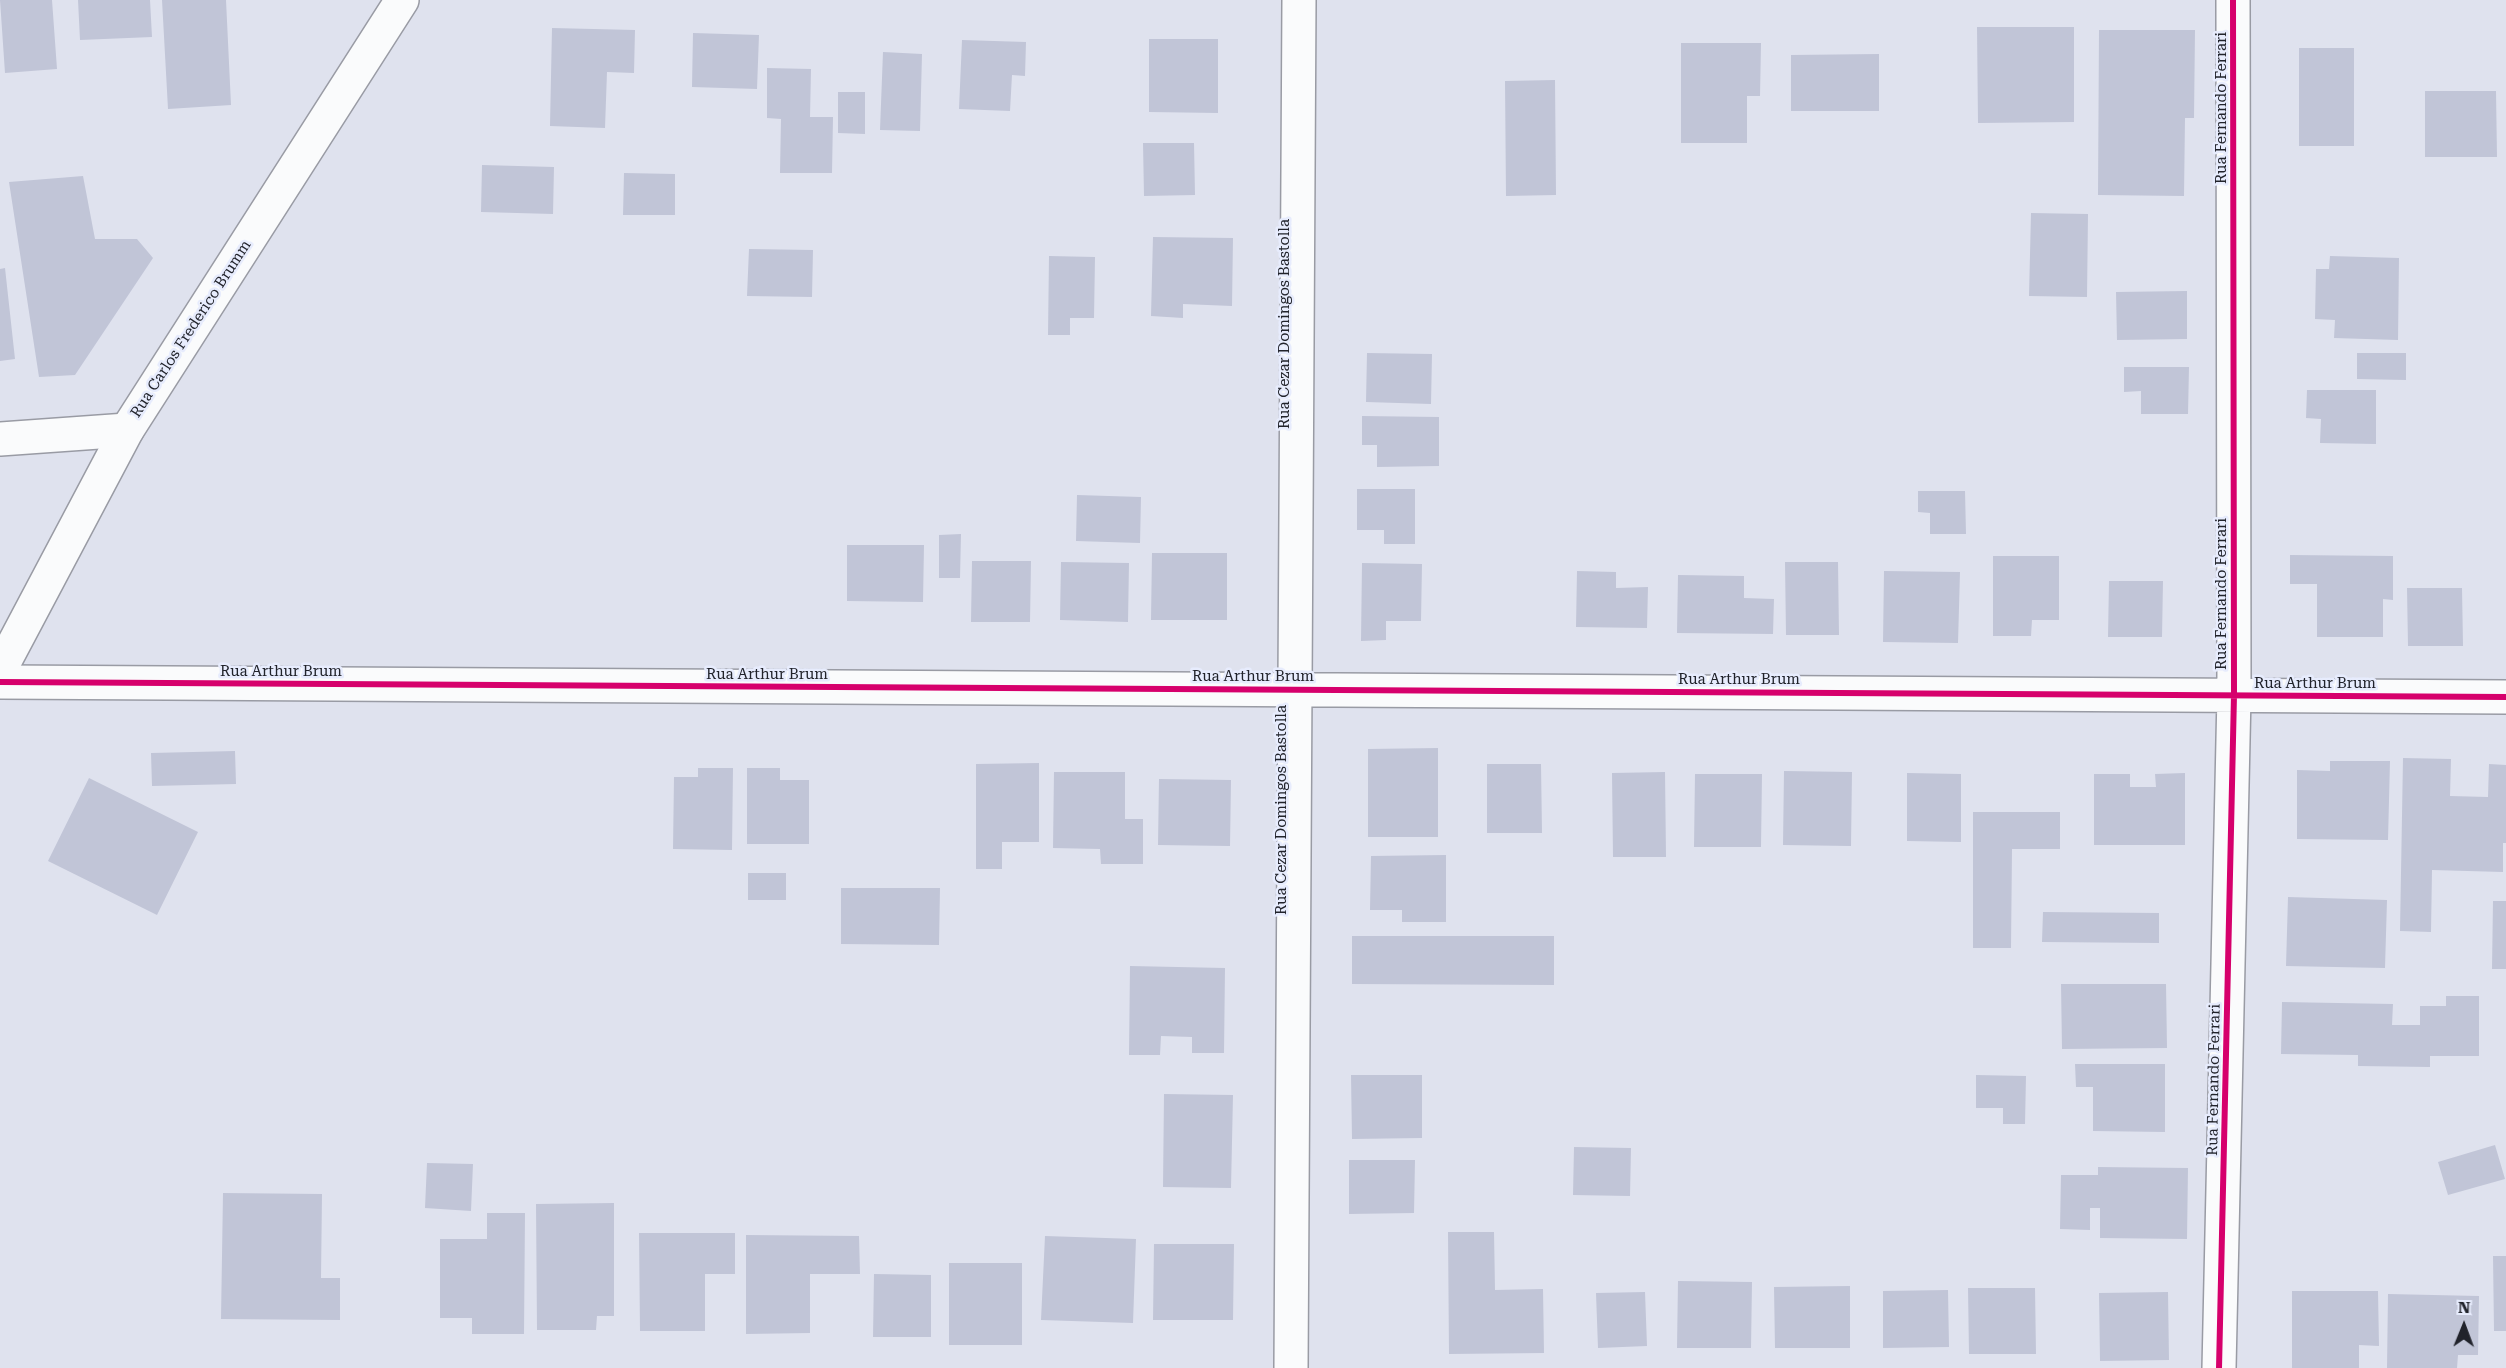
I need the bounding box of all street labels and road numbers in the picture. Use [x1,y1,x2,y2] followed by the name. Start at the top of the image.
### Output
[2213,32,2231,184] street label: Rua Fernando Ferrari
[1276,219,1294,429] street label: Rua Cezar Domingos Bastolla
[127,237,255,421] street label: Rua Carlos Frederico Brumm
[2213,518,2231,670] street label: Rua Fernando Ferrari
[220,663,342,681] street label: Rua Arthur Brum
[706,666,828,684] street label: Rua Arthur Brum
[1192,668,1314,686] street label: Rua Arthur Brum
[1678,671,1800,689] street label: Rua Arthur Brum
[2254,675,2376,693] street label: Rua Arthur Brum
[1273,705,1291,915] street label: Rua Cezar Domingos Bastolla
[2204,1004,2224,1156] street label: Rua Fernando Ferrari

